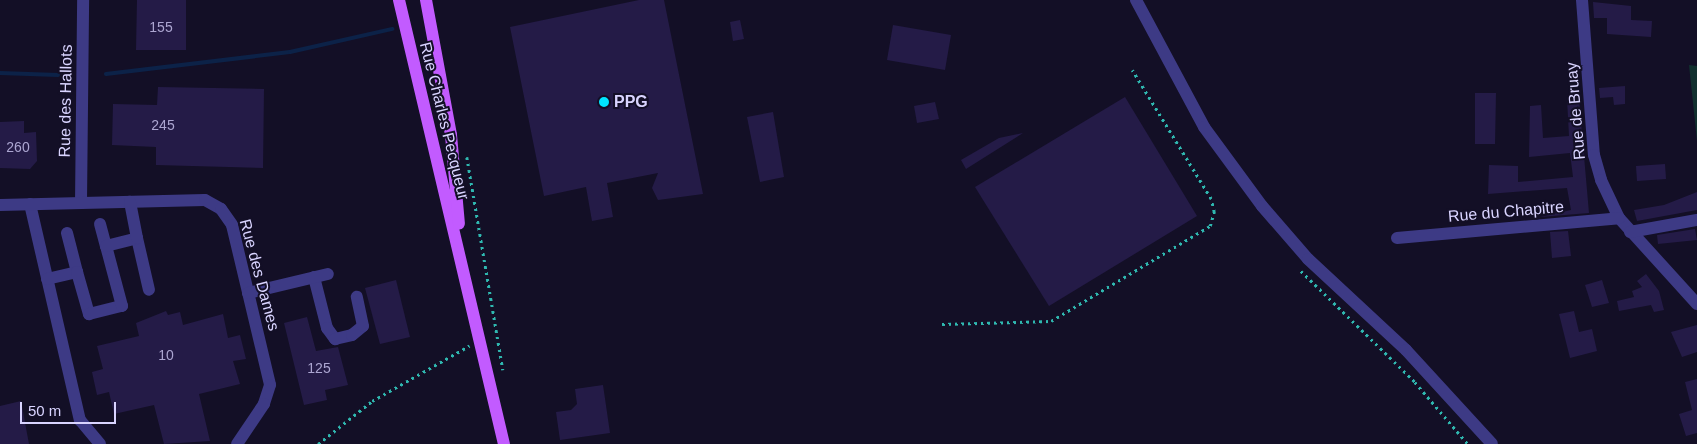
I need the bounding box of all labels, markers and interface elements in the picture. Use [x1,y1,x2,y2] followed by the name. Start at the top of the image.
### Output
[149,19,173,35] house number: 155
[415,40,473,202] street label: Rue Charles Pecqueur
[55,44,77,158] street label: Rue des Hallots
[1562,61,1590,161] street label: Rue de Bruay
[614,92,648,112] place label: PPG
[598,96,610,108] marker: PPG
[151,117,175,133] house number: 245
[6,139,30,155] house number: 260
[1447,197,1565,227] street label: Rue du Chapitre
[235,217,283,333] street label: Rue des Dames
[158,347,174,363] house number: 10
[307,360,331,376] house number: 125
[22,392,119,424] scale bar
[28,402,61,419] text: 50 m

